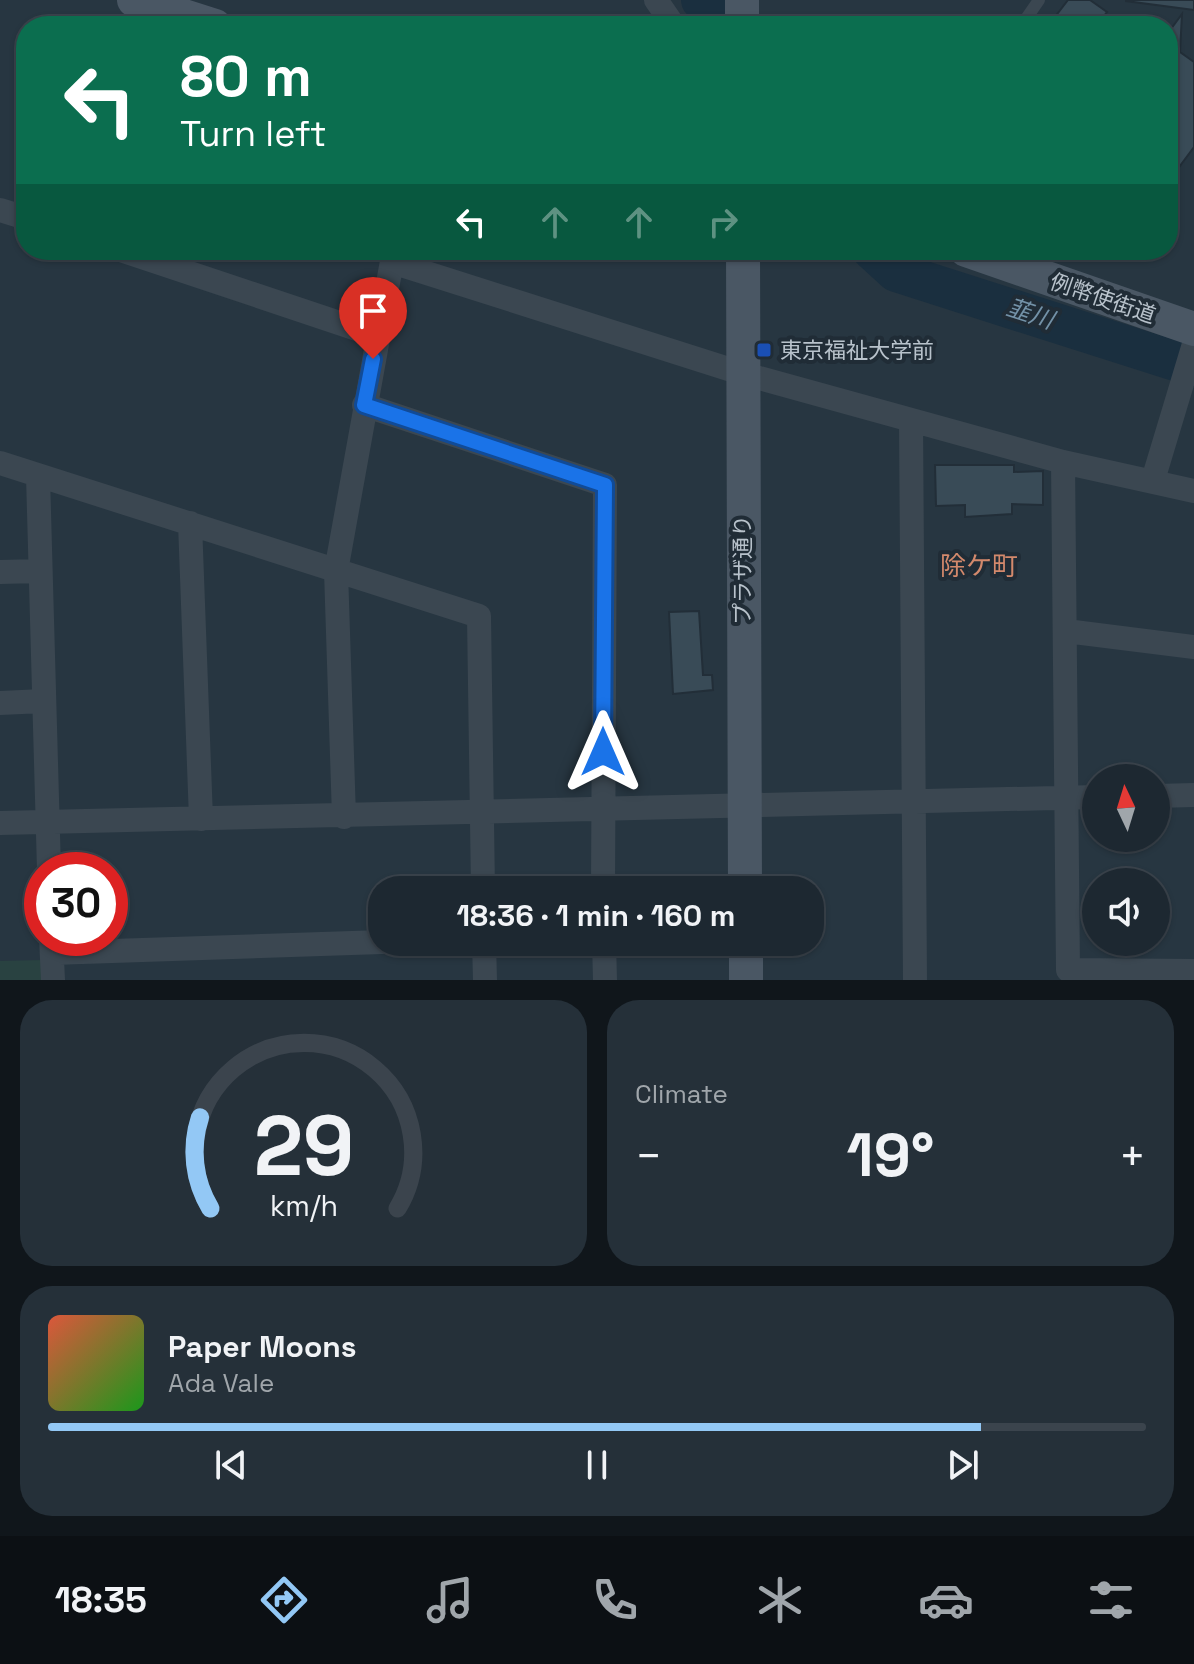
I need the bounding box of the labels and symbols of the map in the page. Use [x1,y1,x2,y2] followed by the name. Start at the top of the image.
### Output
[1046,267,1160,329] street label: 例幣使街道
[339,277,407,359] pin
[1003,291,1061,337] water label: 韮川
[780,336,934,364] place label: 東京福祉大学前
[755,341,773,359] marker: 東京福祉大学前
[728,515,756,625] street label: プラザ通り
[940,549,1018,583] district label: 除ケ町
[561,710,645,794] position arrow
[1082,764,1170,852] north arrow
[24,852,128,956] speed limit sign: 30

